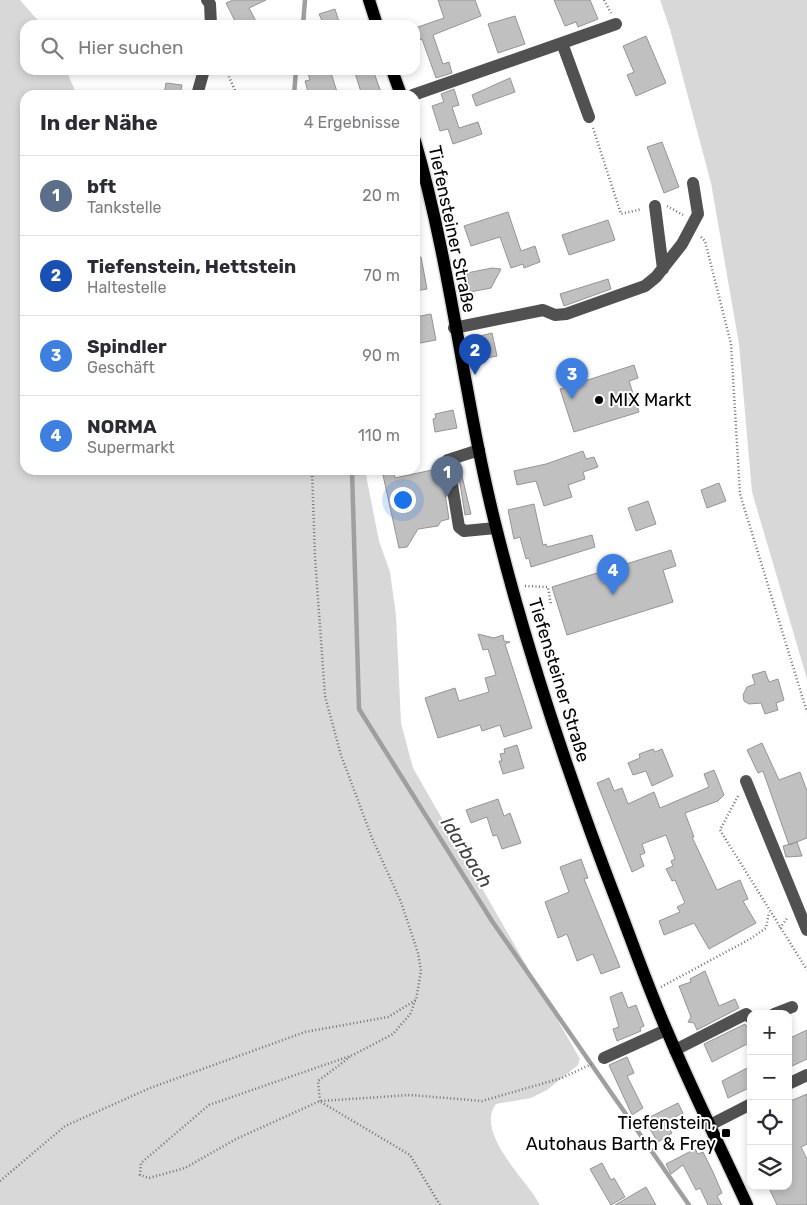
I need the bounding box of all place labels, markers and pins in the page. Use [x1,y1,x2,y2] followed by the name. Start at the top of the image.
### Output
[459,334,491,375] pin: 2
[556,358,588,399] pin: 3
[609,389,691,411] place label: MIX Markt
[593,394,605,406] marker: MIX Markt
[431,456,463,497] pin: 1
[597,554,629,595] pin: 4
[526,1112,716,1155] place label: Tiefenstein, Autohaus Barth & Frey
[720,1127,732,1139] marker: Tiefenstein, Autohaus Barth & Frey

